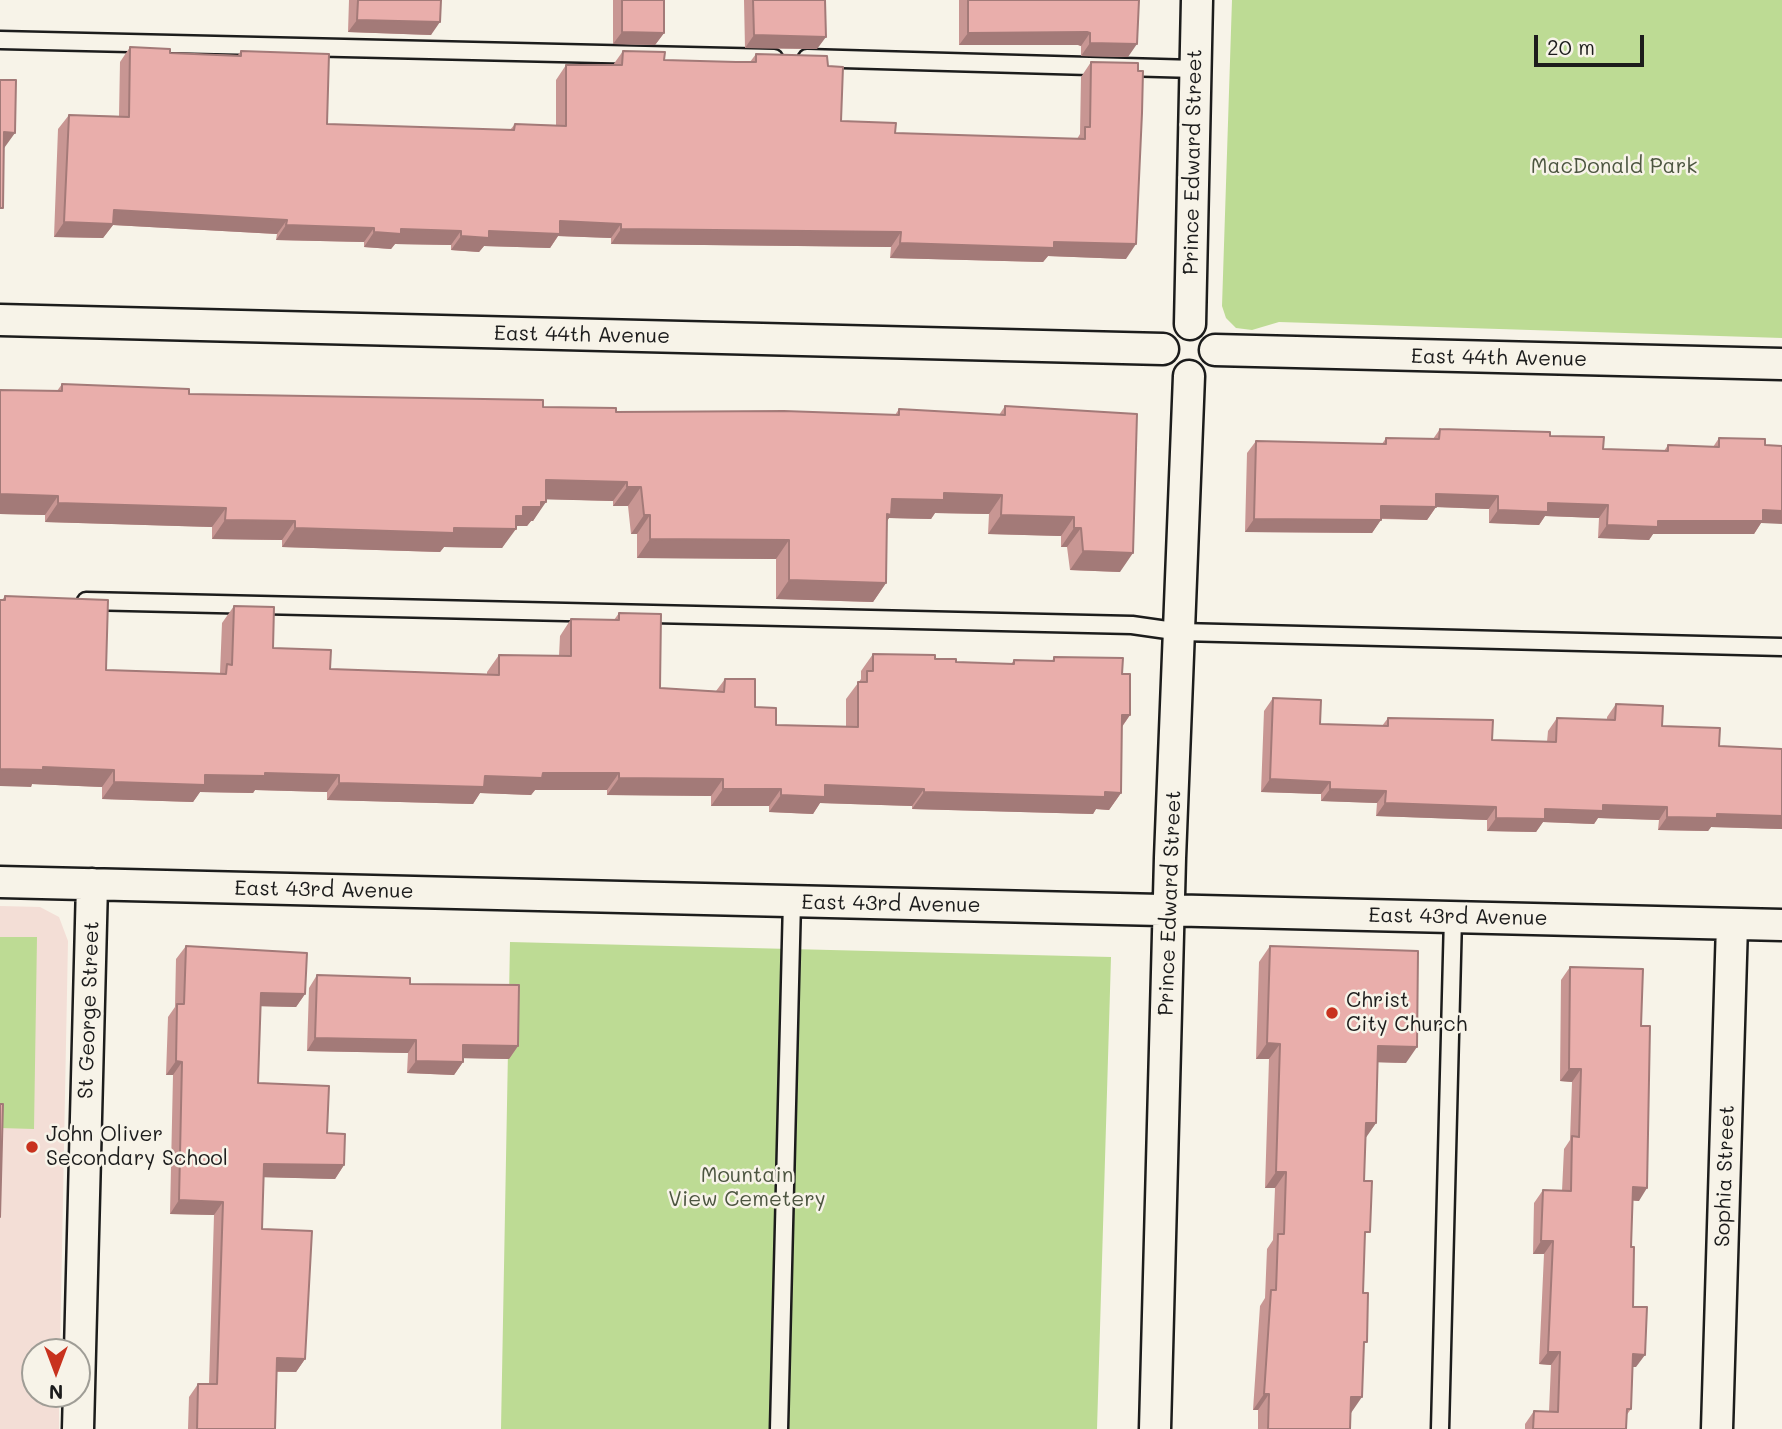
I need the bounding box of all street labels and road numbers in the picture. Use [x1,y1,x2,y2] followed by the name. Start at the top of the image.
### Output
[1178,49,1208,275] street label: Prince Edward Street
[494,321,670,349] street label: East 44th Avenue
[1411,344,1587,372] street label: East 44th Avenue
[1153,790,1187,1016] street label: Prince Edward Street
[234,876,414,904] street label: East 43rd Avenue
[801,890,981,918] street label: East 43rd Avenue
[1368,903,1548,931] street label: East 43rd Avenue
[73,921,105,1099] street label: St George Street
[1710,1105,1740,1247] street label: Sophia Street

